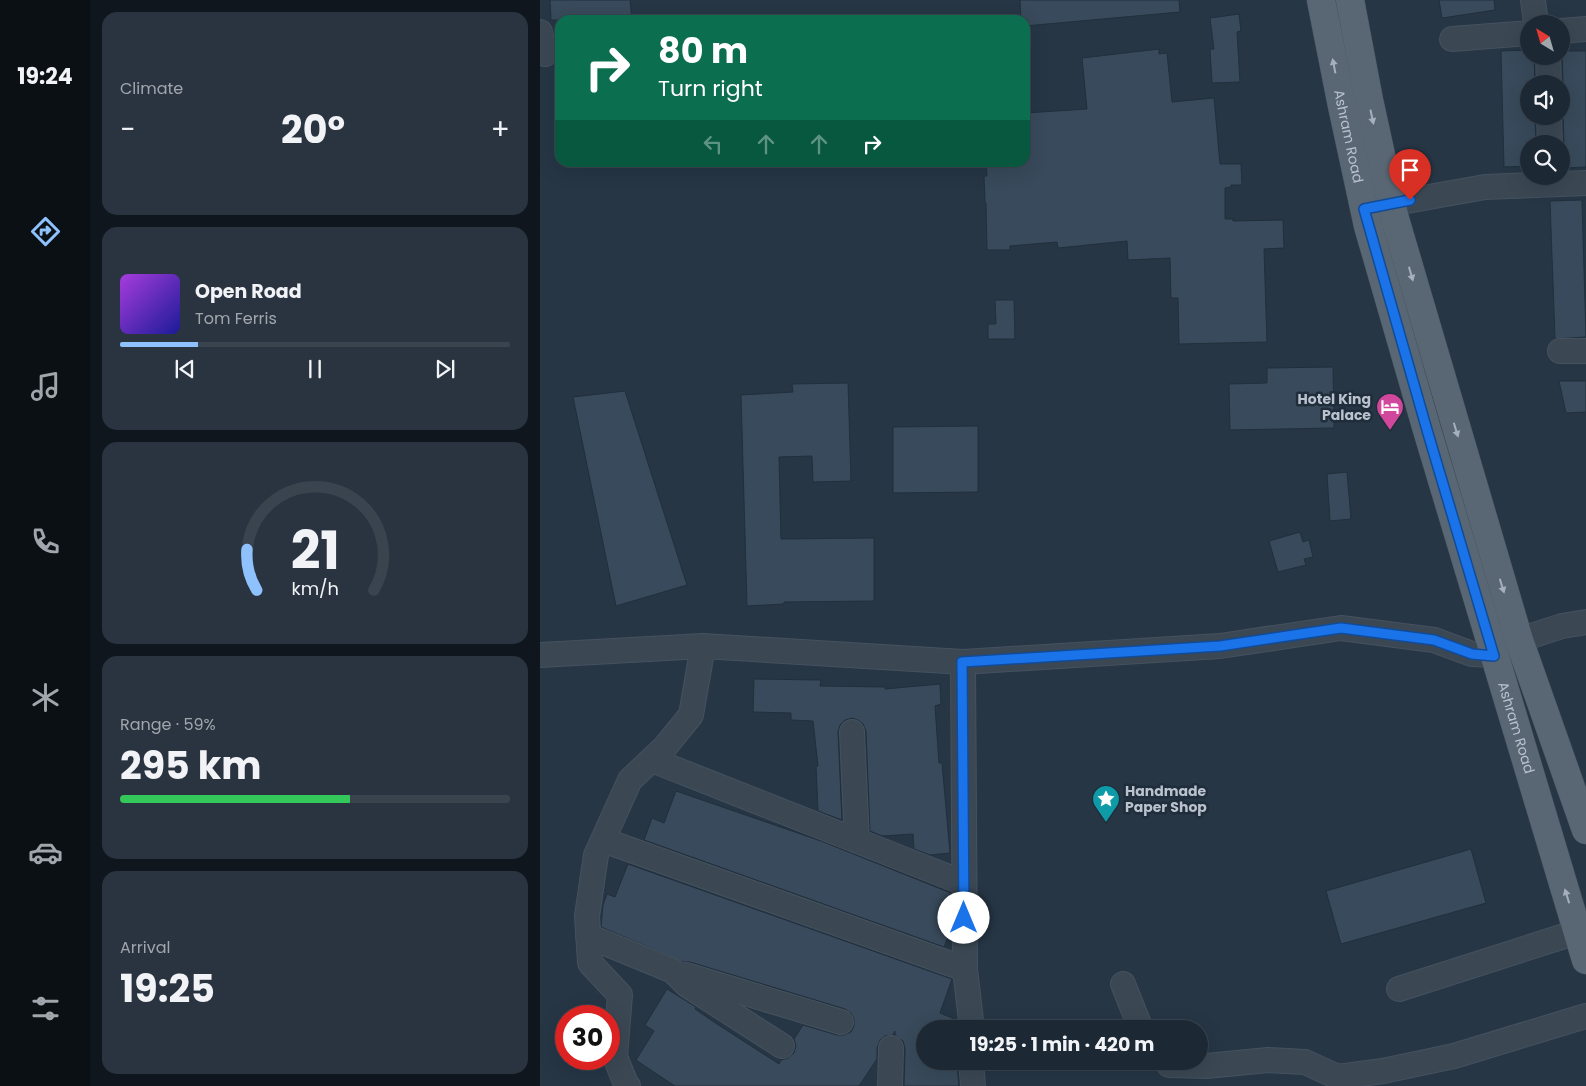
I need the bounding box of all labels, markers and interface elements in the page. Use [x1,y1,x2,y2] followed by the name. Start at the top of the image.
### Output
[1520,15,1570,65] north arrow
[1520,15,1570,185] map controls
[658,26,748,75] text: 80 m
[575,35,640,100] icon: right
[1330,59,1338,74] one-way arrow
[17,61,73,92] text: 19:24
[658,73,763,104] text: Turn right
[1520,75,1570,125] button: sound
[120,77,183,100] text: Climate
[1329,88,1368,185] street label: Ashram Road
[281,103,345,156] text: 20°
[1368,109,1376,124] one-way arrow
[120,110,135,149] text: −
[491,110,510,149] text: +
[699,130,727,158] icon: left
[752,130,780,158] icon: ahead
[805,130,833,158] icon: ahead
[858,130,886,158] icon: right
[1520,135,1570,185] button: search
[1389,149,1431,200] pin
[1396,156,1424,184] icon: arrive
[28,214,63,249] icon: directions
[1407,267,1415,282] one-way arrow
[195,278,302,305] text: Open Road
[195,307,277,330] text: Tom Ferris
[171,355,199,383] icon: previous
[301,355,329,383] icon: pause
[431,355,459,383] icon: next
[28,369,63,404] icon: music
[1298,389,1371,425] place label: Hotel King Palace
[1375,392,1405,431] hotel icon: Hotel King Palace
[1453,423,1461,438] one-way arrow
[290,514,340,587] text: 21
[28,524,63,559] icon: phone
[291,576,339,601] text: km/h
[1499,579,1507,594] one-way arrow
[1493,679,1540,776] street label: Ashram Road
[28,680,63,715] icon: climate
[120,713,216,736] text: Range · 59%
[120,739,262,792] text: 295 km
[1125,781,1207,817] place label: Handmade Paper Shop
[1091,784,1121,823] place icon: Handmade Paper Shop
[28,835,63,870] icon: car
[1562,889,1570,904] one-way arrow
[937,891,989,943] position arrow
[120,936,170,959] text: Arrival
[120,962,215,1015] text: 19:25
[28,991,63,1026] icon: filters
[555,1005,620,1070] speed limit sign: 30
[970,1031,1154,1058] text: 19:25 · 1 min · 420 m

